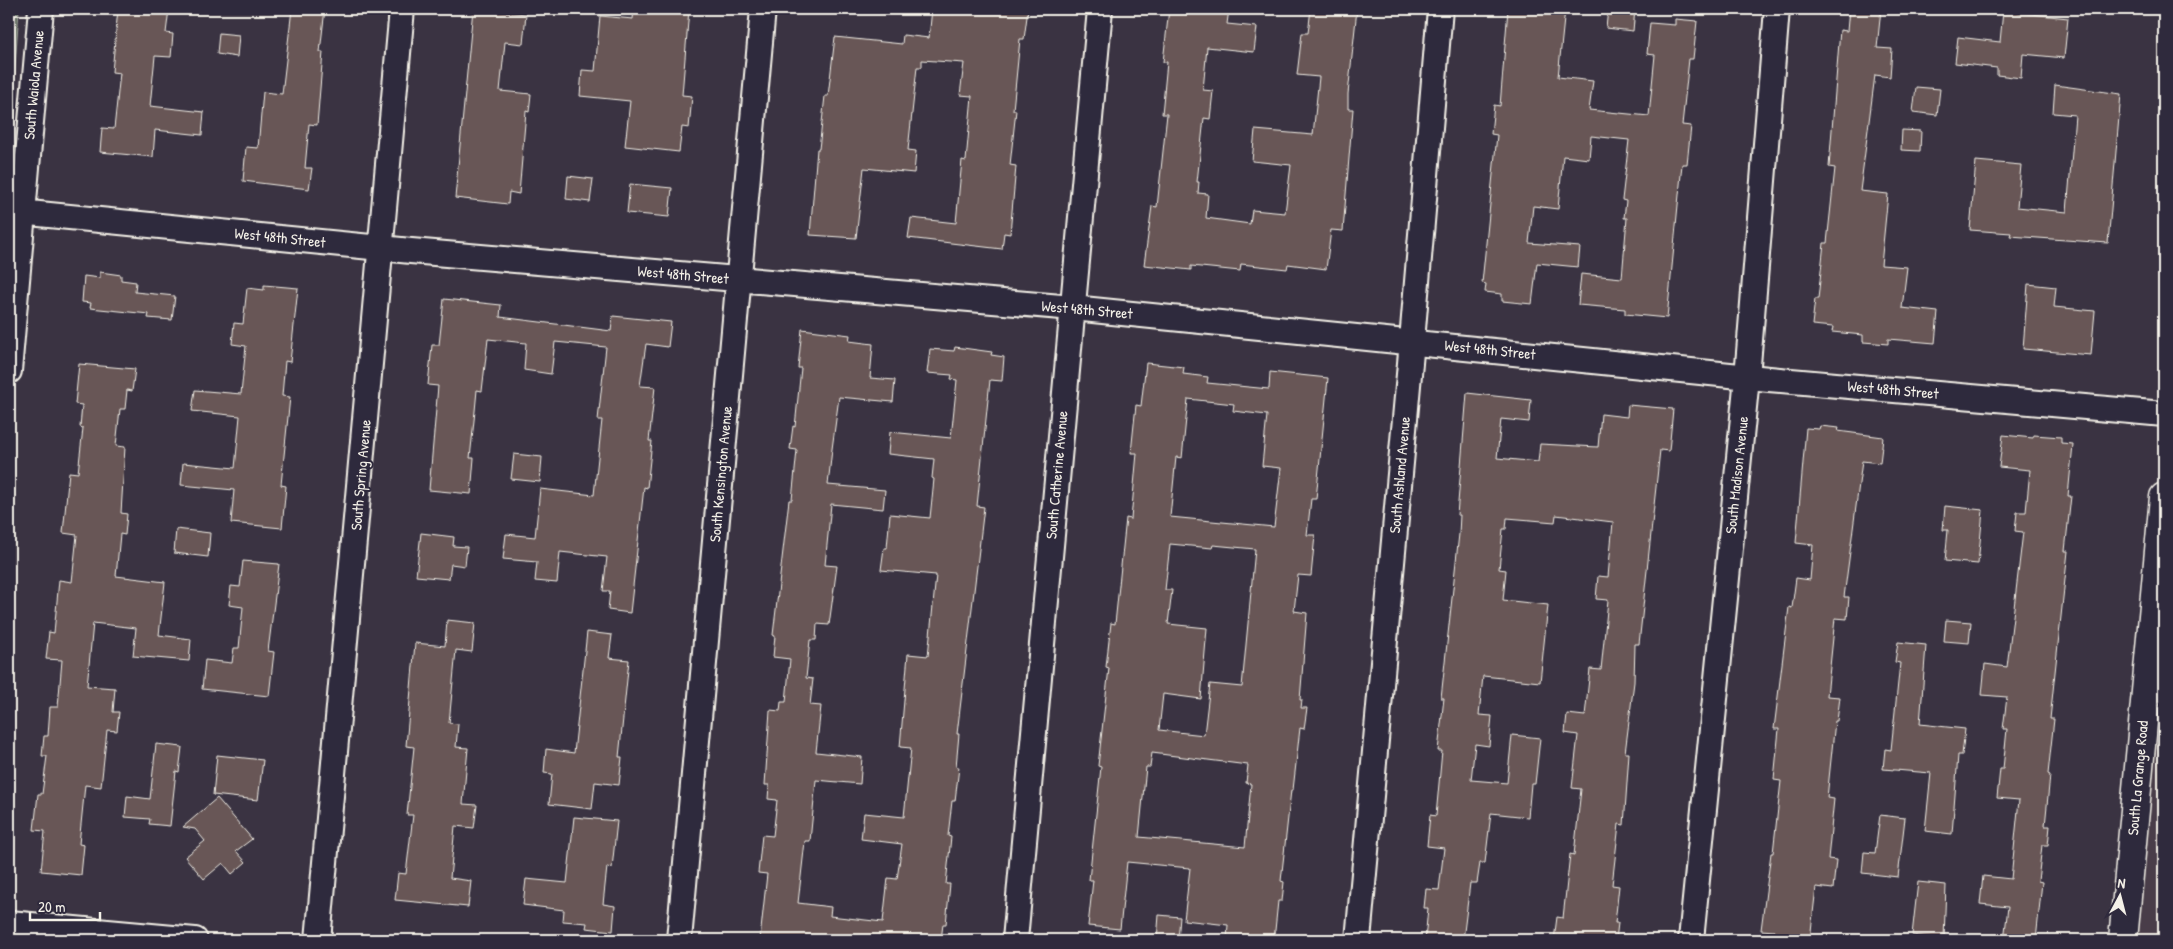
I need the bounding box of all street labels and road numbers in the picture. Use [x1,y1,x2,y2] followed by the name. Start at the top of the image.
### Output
[18,29,49,141] street label: South Waiola Avenue
[233,222,328,253] street label: West 48th Street
[637,260,730,289] street label: West 48th Street
[1041,295,1134,324] street label: West 48th Street
[1443,334,1538,365] street label: West 48th Street
[1847,375,1940,404] street label: West 48th Street
[704,405,737,543] street label: South Kensington Avenue
[1040,410,1073,540] street label: South Catherine Avenue
[1720,415,1753,535] street label: South Madison Avenue
[1384,416,1415,534] street label: South Ashland Avenue
[345,419,376,531] street label: South Spring Avenue
[2122,720,2153,836] street label: South La Grange Road

